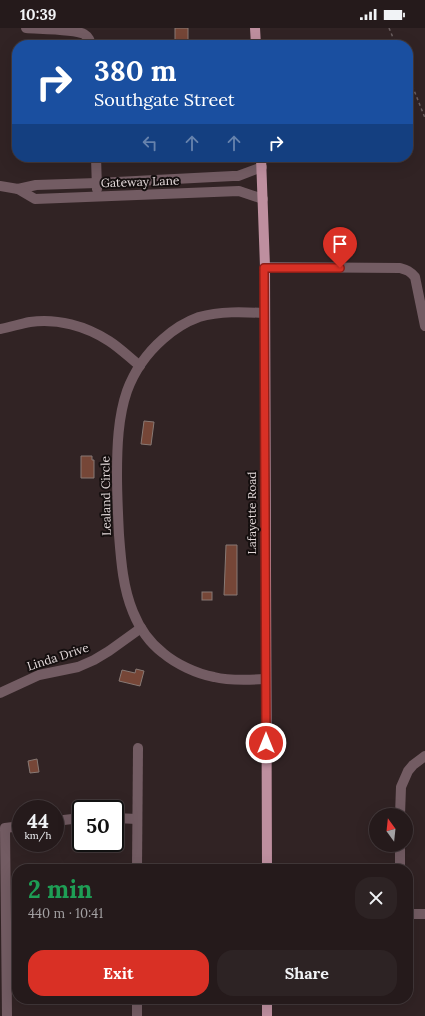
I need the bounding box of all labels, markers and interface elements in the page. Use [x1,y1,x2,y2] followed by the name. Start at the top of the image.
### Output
[20,5,56,24] text: 10:39
[94,53,177,89] text: 380 m
[28,56,80,108] icon: right
[94,88,235,111] text: Southgate Street
[139,132,161,154] icon: left
[181,132,203,154] icon: ahead
[223,132,245,154] icon: ahead
[265,132,287,154] icon: right
[100,173,180,190] street label: Gateway Lane
[323,227,357,268] pin
[329,233,351,255] icon: arrive
[97,456,114,536] street label: Lealand Circle
[244,471,259,555] street label: Lafayette Road
[25,639,91,674] street label: Linda Drive
[245,722,287,764] position arrow
[72,800,124,852] speed limit sign: 50
[27,808,49,833] text: 44
[369,808,413,852] north arrow
[369,808,413,852] map controls
[24,829,52,842] text: km/h
[28,874,92,905] text: 2 min
[355,877,397,919] button: close
[28,905,103,922] text: 440 m · 10:41
[28,950,209,996] button: Exit
[217,950,397,996] button: Share

